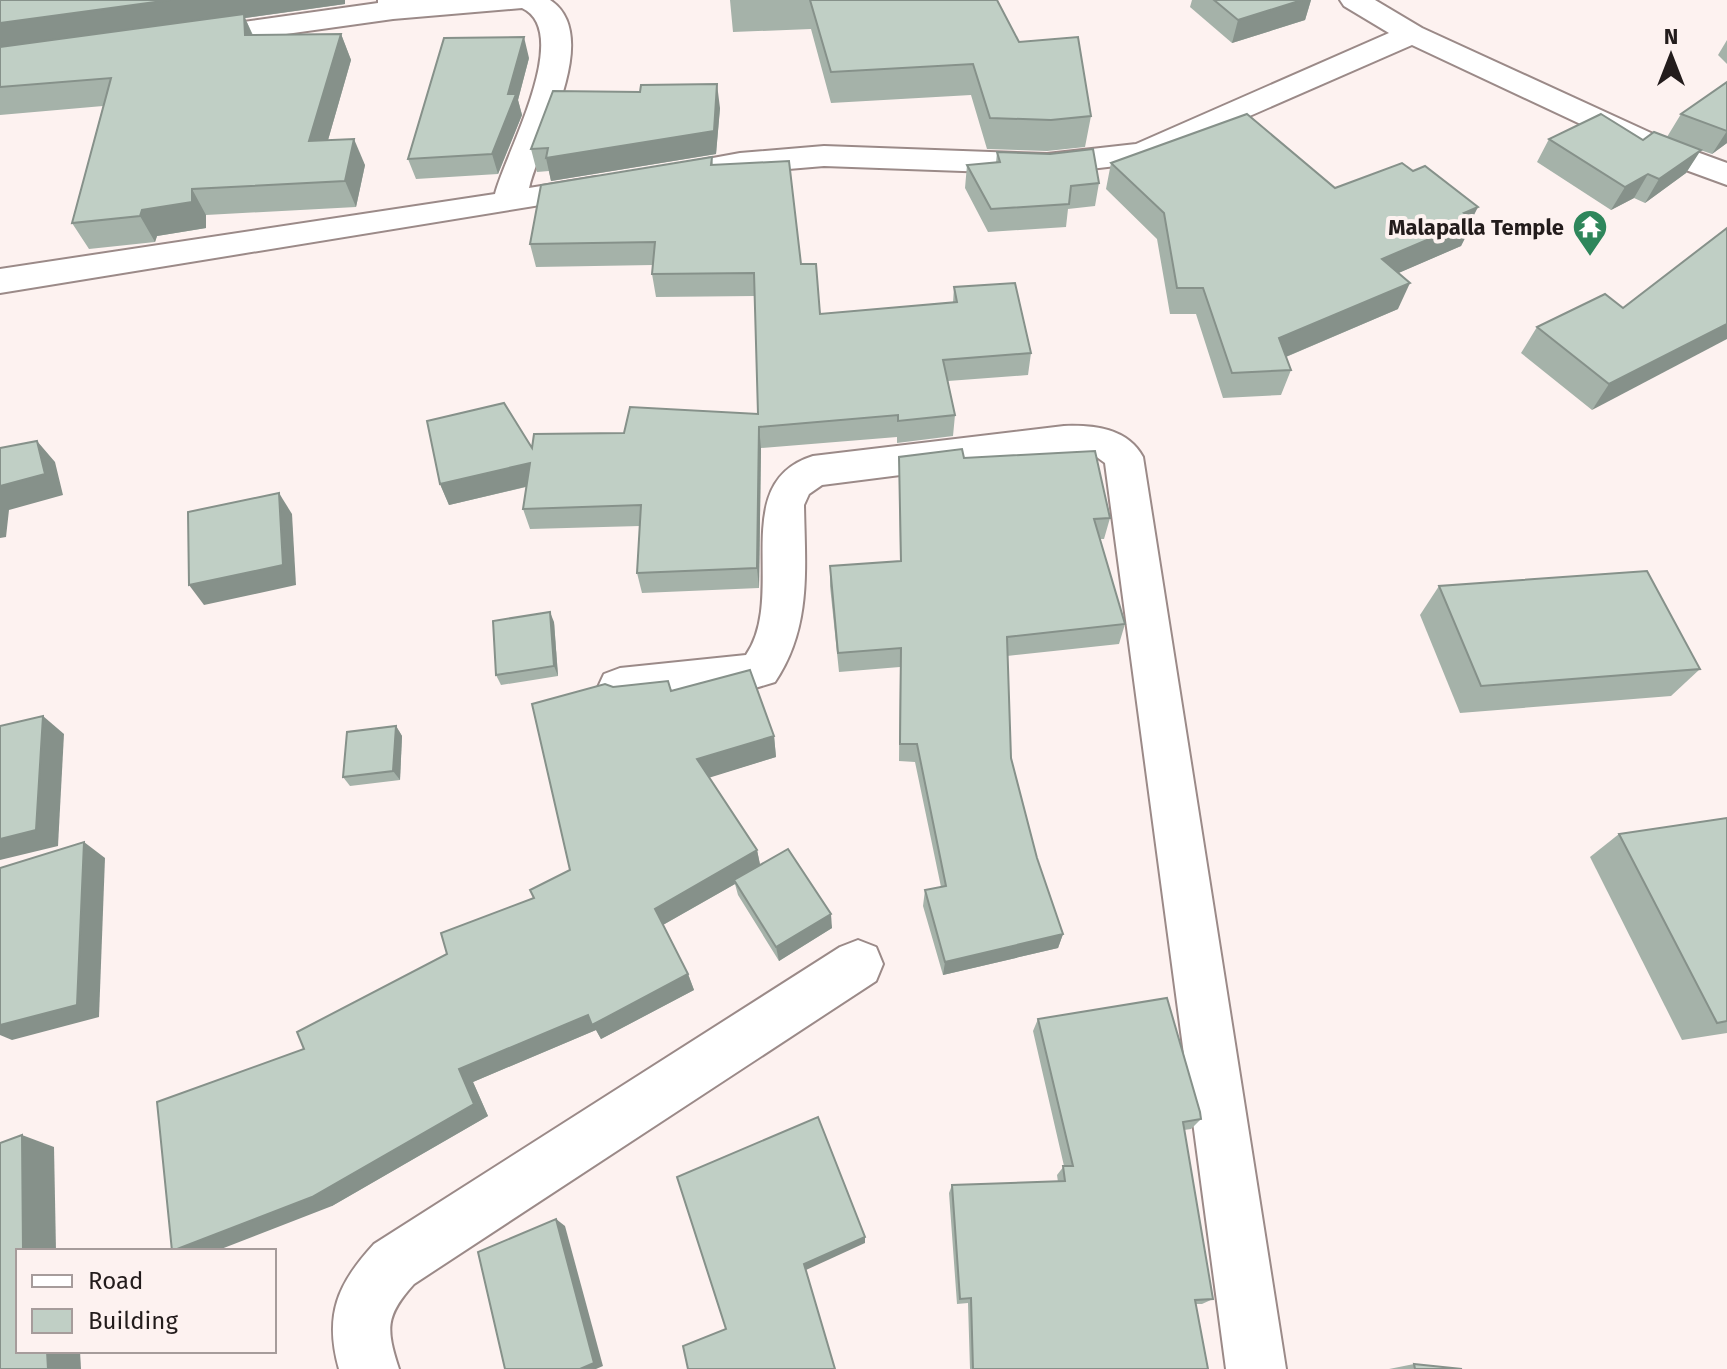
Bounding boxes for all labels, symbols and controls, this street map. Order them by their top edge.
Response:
north arrow [1631,16,1711,96]
text: N [1664,23,1678,50]
temple icon: Malapalla Temple [1571,208,1609,258]
place label: Malapalla Temple [1388,214,1564,241]
legend [16,1249,276,1353]
text: Road [88,1267,143,1295]
text: Building [88,1307,178,1335]

